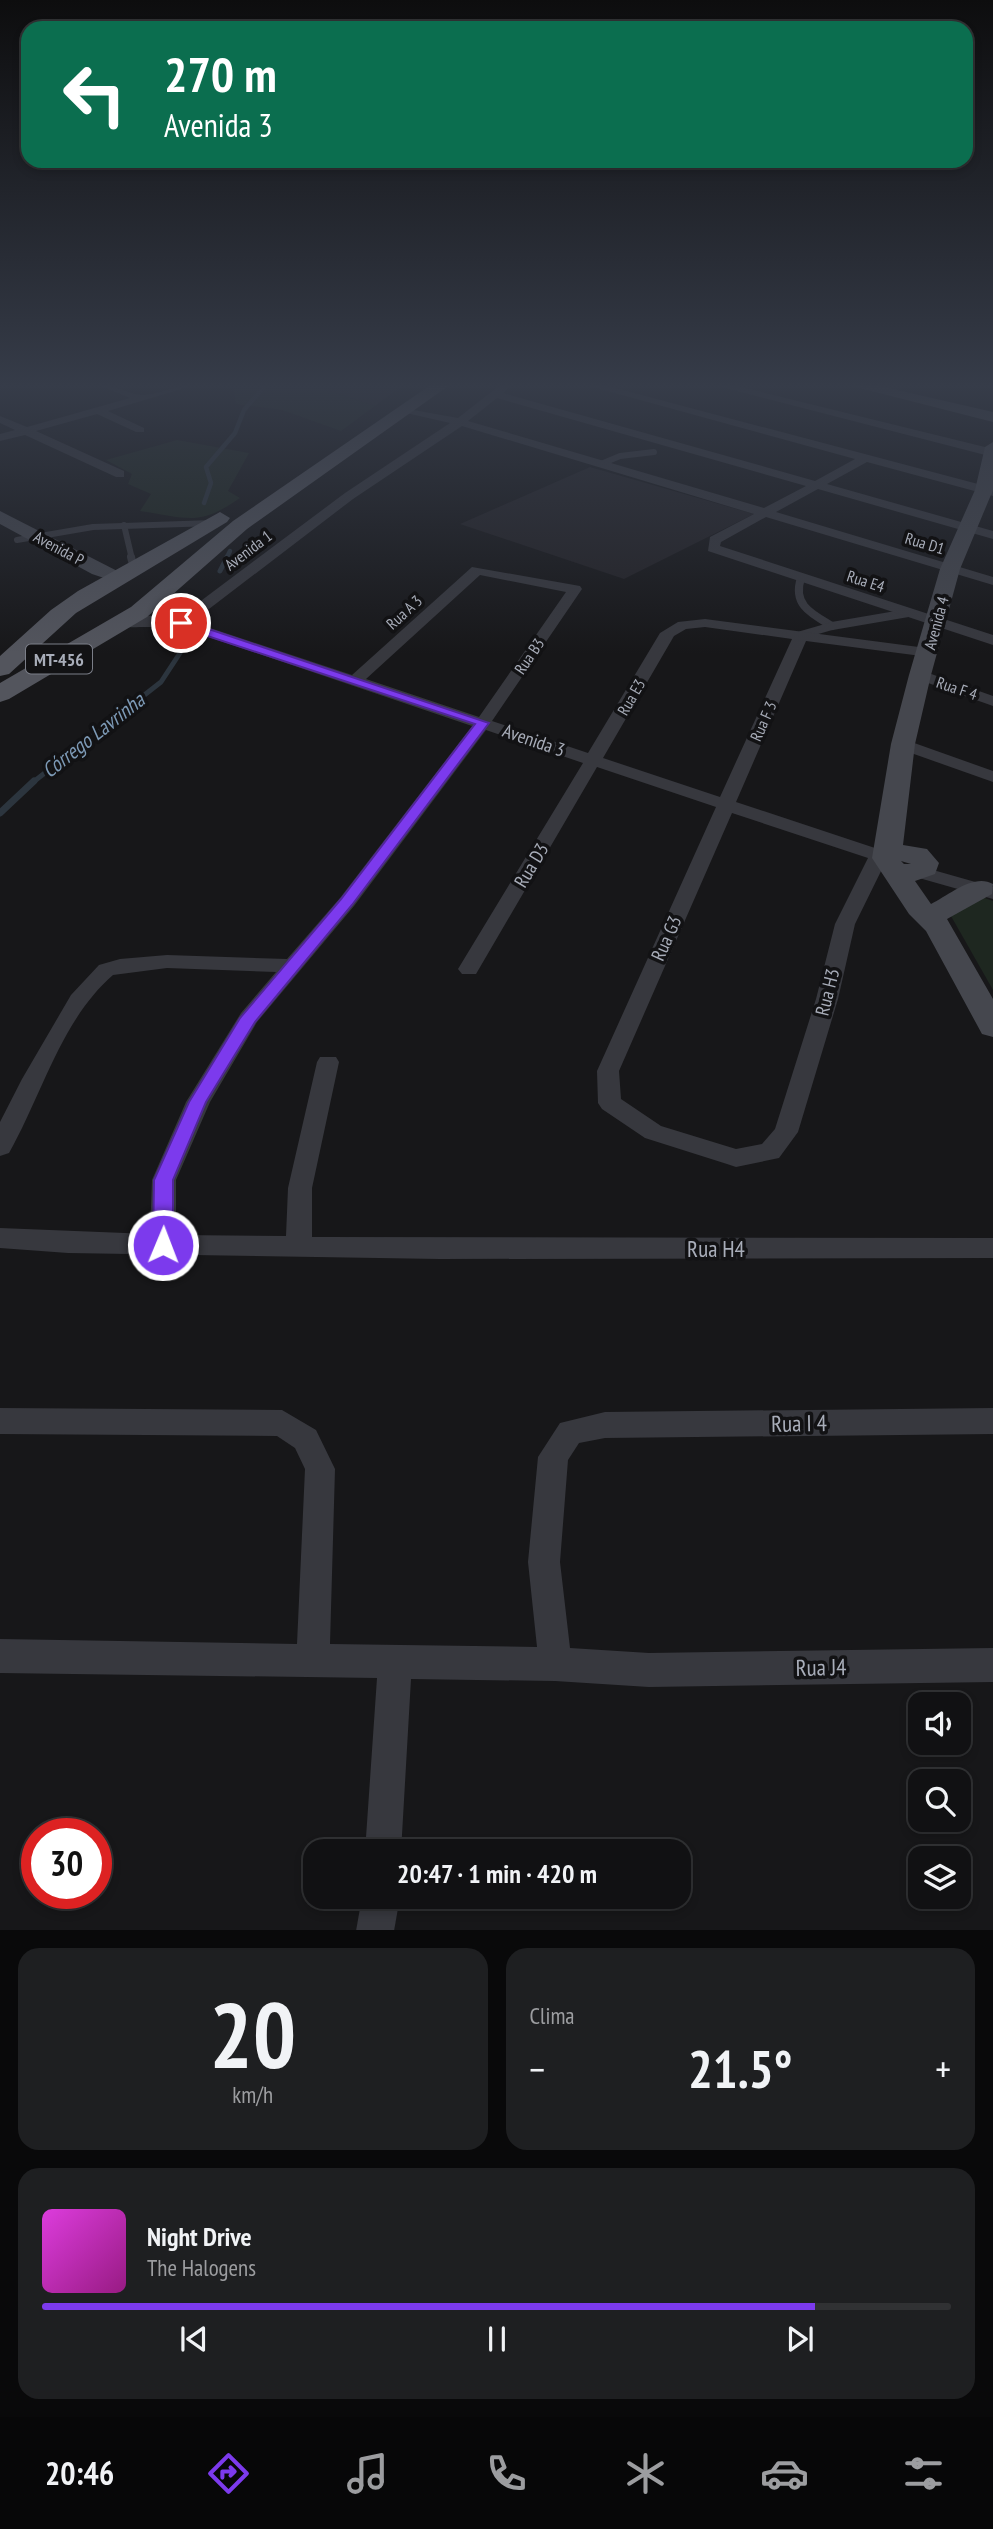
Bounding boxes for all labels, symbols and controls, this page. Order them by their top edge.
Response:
text: 270 m [164,42,277,106]
icon: left [49,49,140,140]
text: Avenida 3 [164,104,273,146]
street label: Avenida P [30,526,88,570]
street label: Avenida 1 [220,526,276,574]
street label: Rua D1 [903,528,947,558]
street label: Rua E4 [845,566,887,596]
street label: Rua A 3 [382,591,426,633]
pin [151,593,211,653]
street label: Avenida 4 [919,594,953,652]
icon: arrive [162,604,200,642]
street label: Rua B3 [510,634,548,678]
road number: MT-456 [26,644,92,674]
street label: Rua F 4 [934,672,980,704]
street label: Rua E3 [613,675,649,719]
water label: Córrego Lavrinha [36,686,151,783]
street label: Rua F 3 [745,698,781,744]
street label: Avenida 3 [500,718,568,762]
street label: Rua D3 [508,838,554,892]
street label: Rua G3 [645,912,687,964]
street label: Rua H3 [810,966,844,1018]
position arrow [126,1208,200,1282]
street label: Rua H4 [687,1234,745,1263]
street label: Rua I 4 [771,1408,827,1438]
street label: Rua J4 [795,1652,847,1682]
map controls [908,1692,971,1909]
button: sound [908,1692,971,1755]
button: search [908,1769,971,1832]
speed limit sign: 30 [21,1818,112,1909]
button: layers [908,1846,971,1909]
text: 20:47 · 1 min · 420 m [397,1857,597,1890]
text: 20 [209,1975,296,2093]
text: Clima [530,2001,575,2030]
text: 21.5° [688,2035,793,2102]
text: − [530,2044,545,2093]
text: + [935,2044,951,2093]
text: km/h [232,2080,273,2109]
text: Night Drive [147,2220,252,2253]
text: The Halogens [147,2253,256,2282]
icon: previous [175,2320,213,2358]
icon: pause [478,2320,516,2358]
icon: next [781,2320,819,2358]
icon: directions [204,2449,253,2498]
icon: music [343,2449,392,2498]
icon: phone [482,2449,531,2498]
icon: climate [621,2449,670,2498]
icon: car [760,2449,809,2498]
icon: filters [899,2449,948,2498]
text: 20:46 [45,2452,114,2494]

